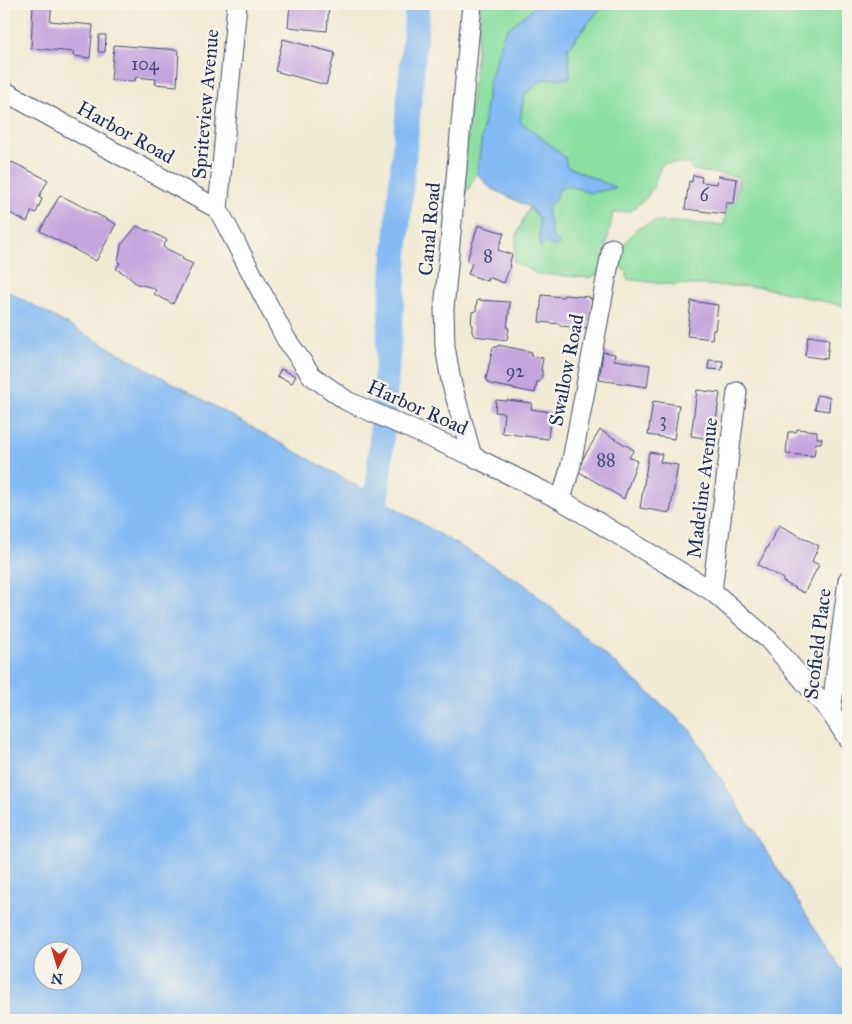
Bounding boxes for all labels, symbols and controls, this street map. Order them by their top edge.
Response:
street label: Spriteview Avenue [186,28,224,180]
house number: 104 [131,53,160,75]
street label: Harbor Road [73,95,179,169]
street label: Canal Road [413,181,445,277]
house number: 6 [699,184,709,206]
house number: 8 [483,245,493,267]
street label: Swallow Road [543,312,589,428]
house number: 92 [506,360,524,382]
street label: Harbor Road [364,374,472,440]
house number: 3 [659,409,667,431]
street label: Madeline Avenue [681,416,723,560]
house number: 88 [596,449,616,471]
street label: Scofield Place [798,587,836,701]
north arrow [32,942,82,992]
text: N [50,969,64,987]

